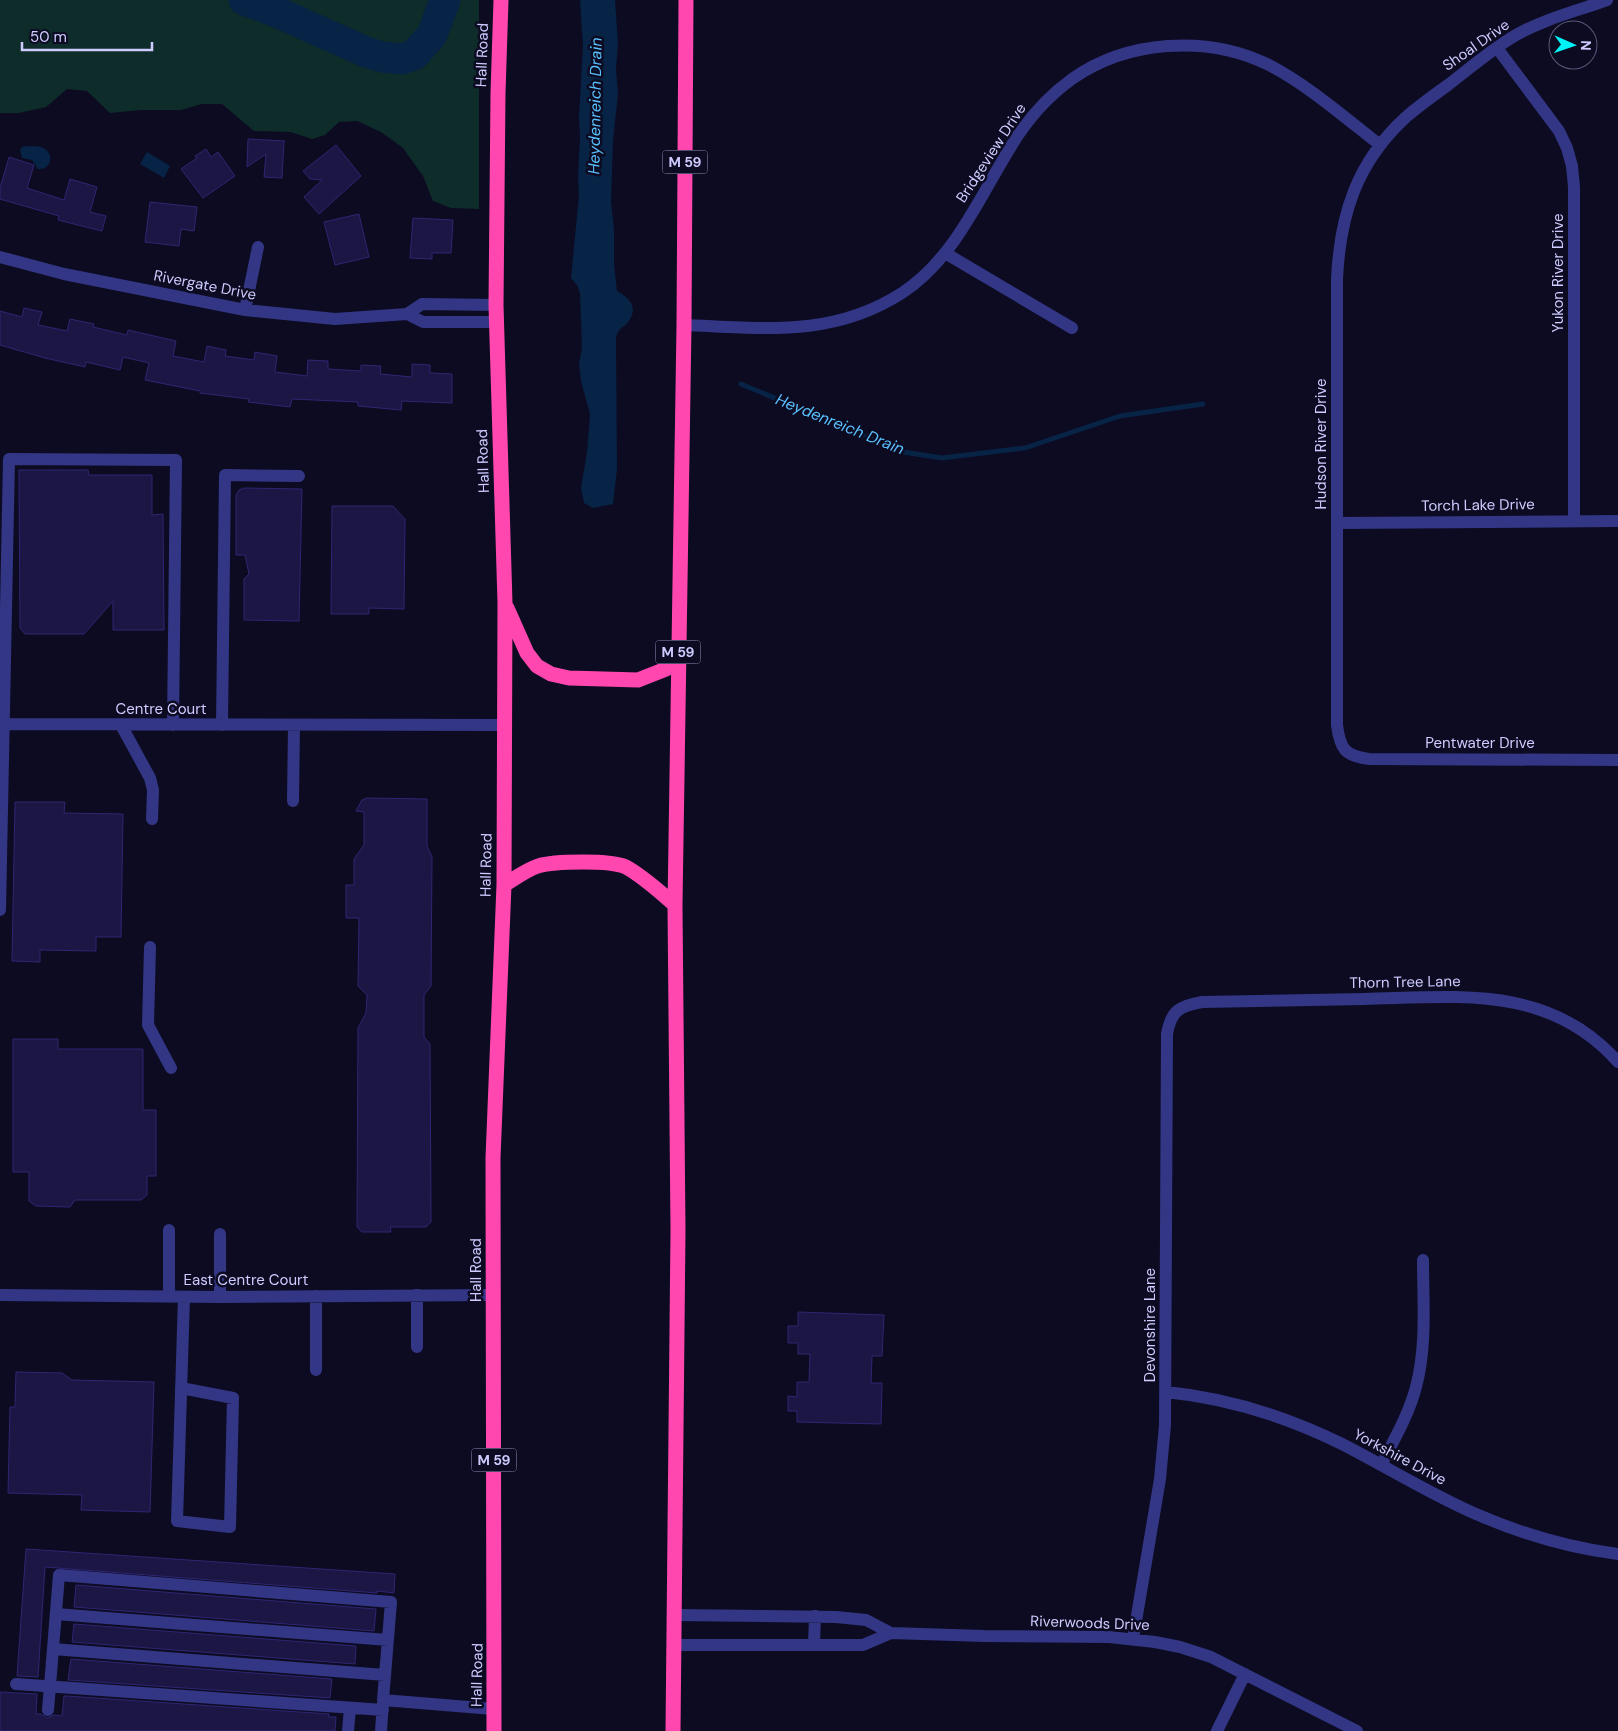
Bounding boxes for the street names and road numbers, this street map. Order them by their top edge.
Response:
street label: Shoal Drive [1439,15,1513,75]
street label: Hall Road [471,23,493,87]
street label: Bridgeview Drive [951,100,1031,206]
road number: M 59 [662,150,708,173]
street label: Yukon River Drive [1548,213,1568,333]
street label: Rivergate Drive [152,265,258,305]
street label: Hudson River Drive [1311,379,1331,509]
street label: Hall Road [472,429,494,493]
street label: Torch Lake Drive [1421,494,1535,516]
road number: M 59 [656,640,700,664]
street label: Centre Court [115,699,207,719]
street label: Pentwater Drive [1425,733,1535,753]
street label: Hall Road [475,833,497,897]
street label: Thorn Tree Lane [1349,971,1461,993]
street label: Hall Road [466,1238,486,1302]
street label: Devonshire Lane [1140,1268,1160,1382]
street label: East Centre Court [184,1270,309,1290]
street label: Yorkshire Drive [1350,1424,1450,1490]
road number: M 59 [472,1448,516,1472]
street label: Riverwoods Drive [1030,1611,1150,1635]
street label: Hall Road [466,1643,488,1707]

